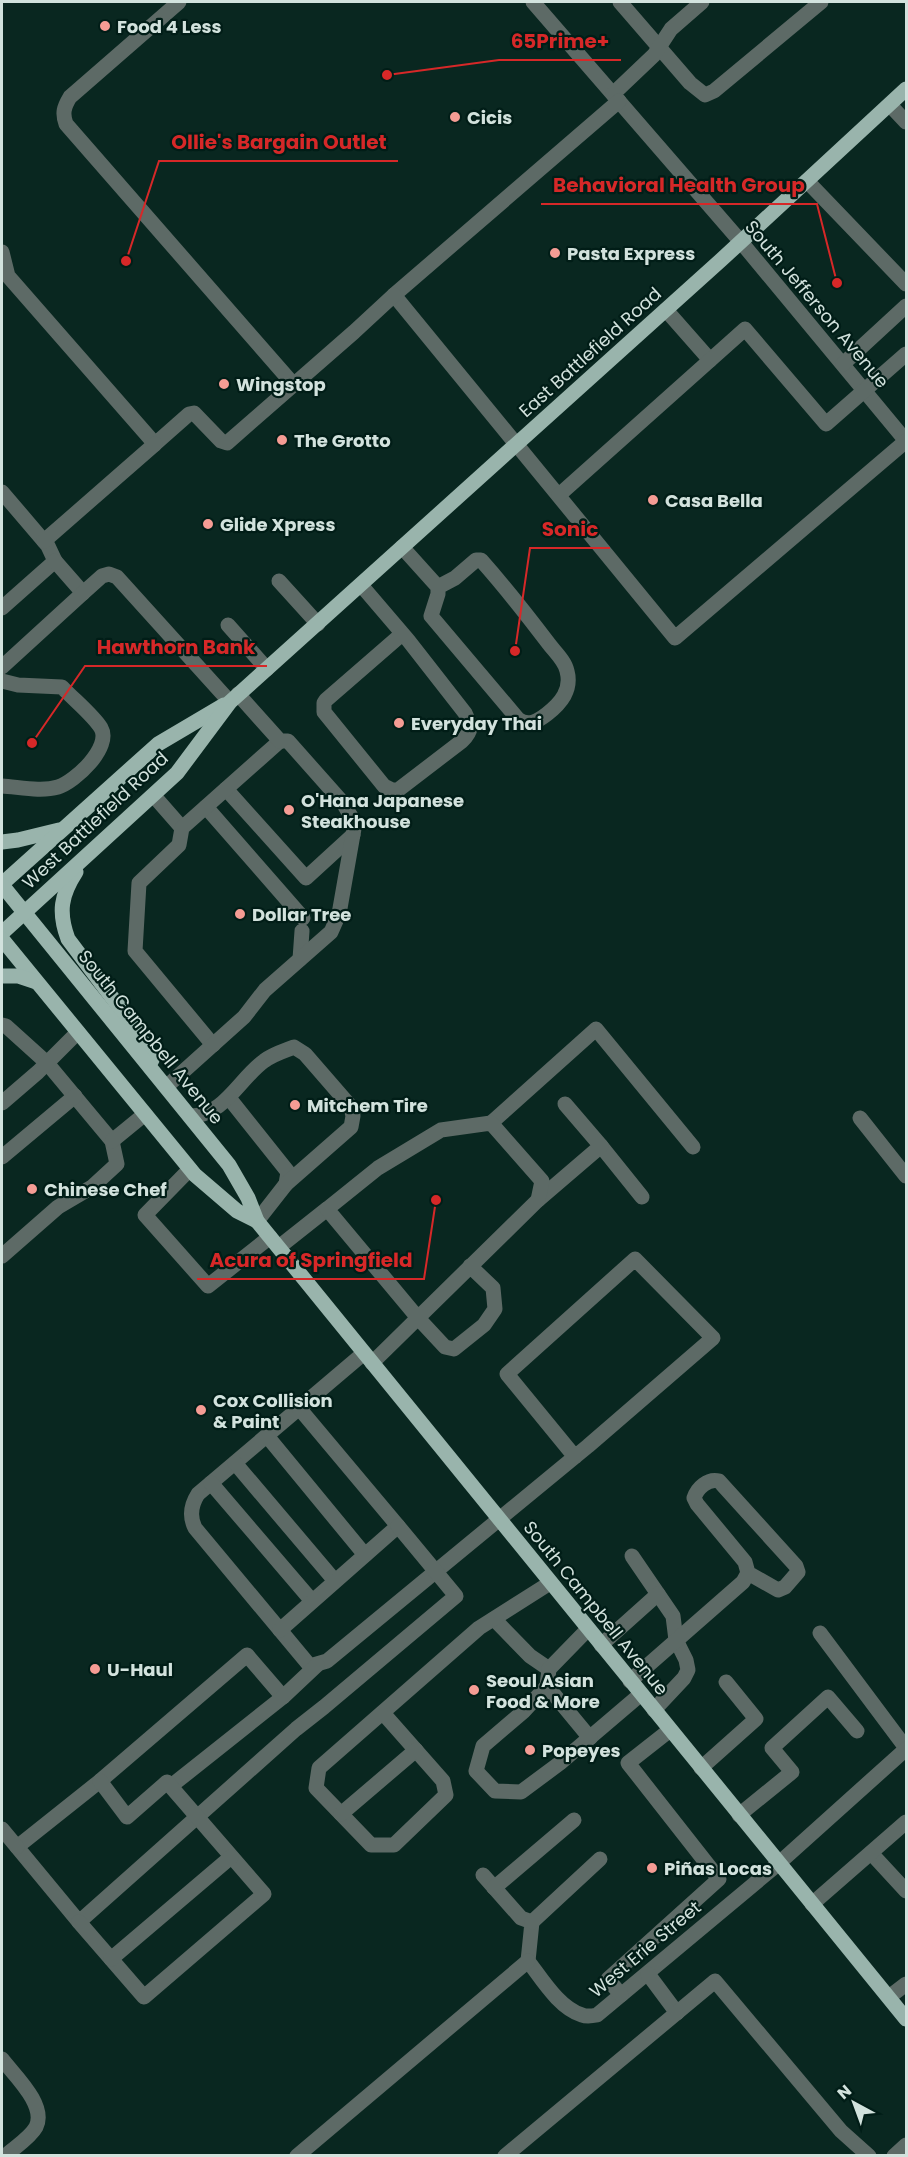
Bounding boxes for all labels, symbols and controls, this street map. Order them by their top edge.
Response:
place label: Food 4 Less [117,14,222,39]
marker: Food 4 Less [98,19,112,33]
callout: 65Prime+ [499,22,621,60]
text: 65Prime+ [511,27,609,55]
place label: Cicis [467,105,512,130]
marker: Cicis [448,110,462,124]
callout: Ollie's Bargain Outlet [159,123,398,161]
text: Ollie's Bargain Outlet [171,128,387,156]
callout: Behavioral Health Group [541,166,817,204]
text: Behavioral Health Group [553,171,805,199]
street label: South Jefferson Avenue [739,215,895,393]
place label: Pasta Express [567,241,695,266]
marker: Pasta Express [548,246,562,260]
street label: East Battlefield Road [513,281,667,423]
place label: Wingstop [236,372,326,397]
marker: Wingstop [217,377,231,391]
place label: The Grotto [294,428,391,453]
marker: The Grotto [275,433,289,447]
place label: Casa Bella [665,488,763,513]
marker: Casa Bella [646,493,660,507]
callout: Sonic [530,510,610,548]
place label: Glide Xpress [220,512,335,537]
text: Sonic [542,515,598,543]
marker: Glide Xpress [201,517,215,531]
callout: Hawthorn Bank [85,628,267,666]
text: Hawthorn Bank [97,633,256,661]
place label: Everyday Thai [411,711,542,736]
marker: Everyday Thai [392,716,406,730]
street label: West Battlefield Road [17,746,173,894]
place label: O'Hana Japanese Steakhouse [301,788,464,834]
marker: O'Hana Japanese Steakhouse [282,803,296,817]
place label: Dollar Tree [252,902,351,927]
marker: Dollar Tree [233,907,247,921]
street label: South Campbell Avenue [73,944,229,1130]
place label: Mitchem Tire [307,1093,428,1118]
marker: Mitchem Tire [288,1098,302,1112]
place label: Chinese Chef [44,1177,167,1202]
marker: Chinese Chef [25,1182,39,1196]
callout: Acura of Springfield [197,1241,424,1279]
text: Acura of Springfield [209,1246,413,1274]
place label: Cox Collision & Paint [213,1388,333,1434]
marker: Cox Collision & Paint [194,1403,208,1417]
street label: South Campbell Avenue [518,1515,674,1701]
place label: U-Haul [107,1657,173,1682]
marker: U-Haul [88,1662,102,1676]
place label: Seoul Asian Food & More [486,1668,600,1714]
marker: Seoul Asian Food & More [467,1683,481,1697]
place label: Popeyes [542,1738,621,1763]
marker: Popeyes [523,1743,537,1757]
place label: Piñas Locas [664,1856,772,1881]
marker: Piñas Locas [645,1861,659,1875]
street label: West Erie Street [584,1895,706,2003]
north arrow [824,2073,884,2133]
text: N [832,2079,857,2105]

